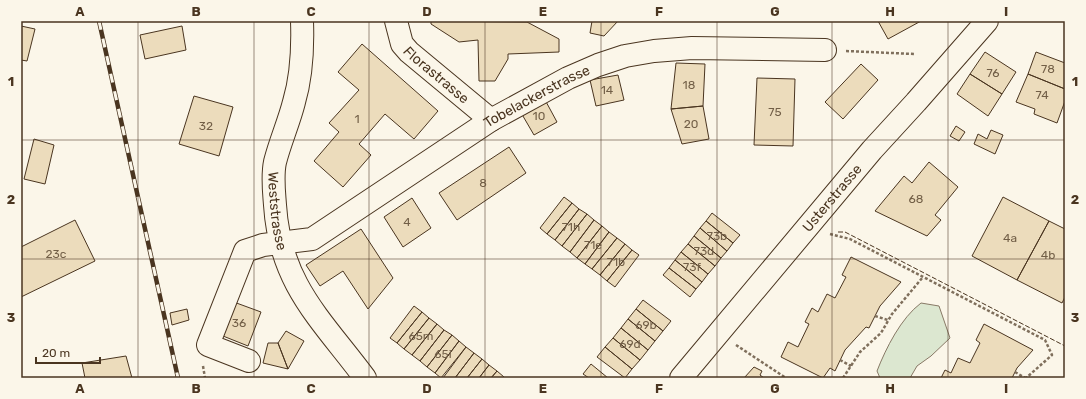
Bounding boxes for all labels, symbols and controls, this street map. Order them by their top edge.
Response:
text: A [75,4,85,19]
text: B [191,4,201,19]
text: C [306,4,316,19]
text: D [422,4,432,19]
text: E [539,4,547,19]
text: F [655,4,663,19]
text: G [770,4,780,19]
text: H [885,4,895,19]
text: I [1004,4,1008,19]
street label: Florastrasse [400,43,473,107]
street label: Tobelackerstrasse [480,61,592,131]
house number: 78 [1041,62,1055,76]
house number: 76 [986,66,1000,80]
text: 1 [8,74,14,89]
text: 1 [1072,74,1078,89]
house number: 18 [683,78,695,92]
house number: 14 [601,83,614,97]
house number: 74 [1035,88,1049,102]
house number: 75 [768,105,782,119]
house number: 10 [533,109,545,123]
house number: 1 [354,112,360,126]
house number: 20 [684,117,698,131]
house number: 32 [199,119,213,133]
street label: Usterstrasse [799,160,865,235]
street label: Weststrasse [265,172,291,252]
house number: 8 [479,176,487,190]
text: 2 [7,192,15,207]
house number: 68 [909,192,923,206]
text: 2 [1071,192,1079,207]
house number: 4 [403,215,411,229]
house number: 71h [562,220,580,234]
house number: 73b [707,229,727,243]
house number: 4a [1003,231,1017,245]
house number: 71e [584,238,602,252]
house number: 73d [694,244,714,258]
house number: 23c [46,247,67,261]
house number: 4b [1041,248,1055,262]
house number: 71b [607,255,625,269]
house number: 73f [683,260,701,274]
text: 3 [7,310,16,325]
text: 3 [1071,310,1080,325]
house number: 36 [232,316,246,330]
house number: 69b [635,318,657,332]
house number: 65m [408,329,434,343]
house number: 69d [619,337,641,351]
scale bar [36,339,100,365]
text: 20 m [42,346,70,360]
house number: 65i [434,347,452,361]
text: A [75,381,85,396]
text: B [191,381,201,396]
text: C [306,381,316,396]
text: D [422,381,432,396]
text: E [539,381,547,396]
text: F [655,381,663,396]
text: G [770,381,780,396]
text: H [885,381,895,396]
text: I [1004,381,1008,396]

